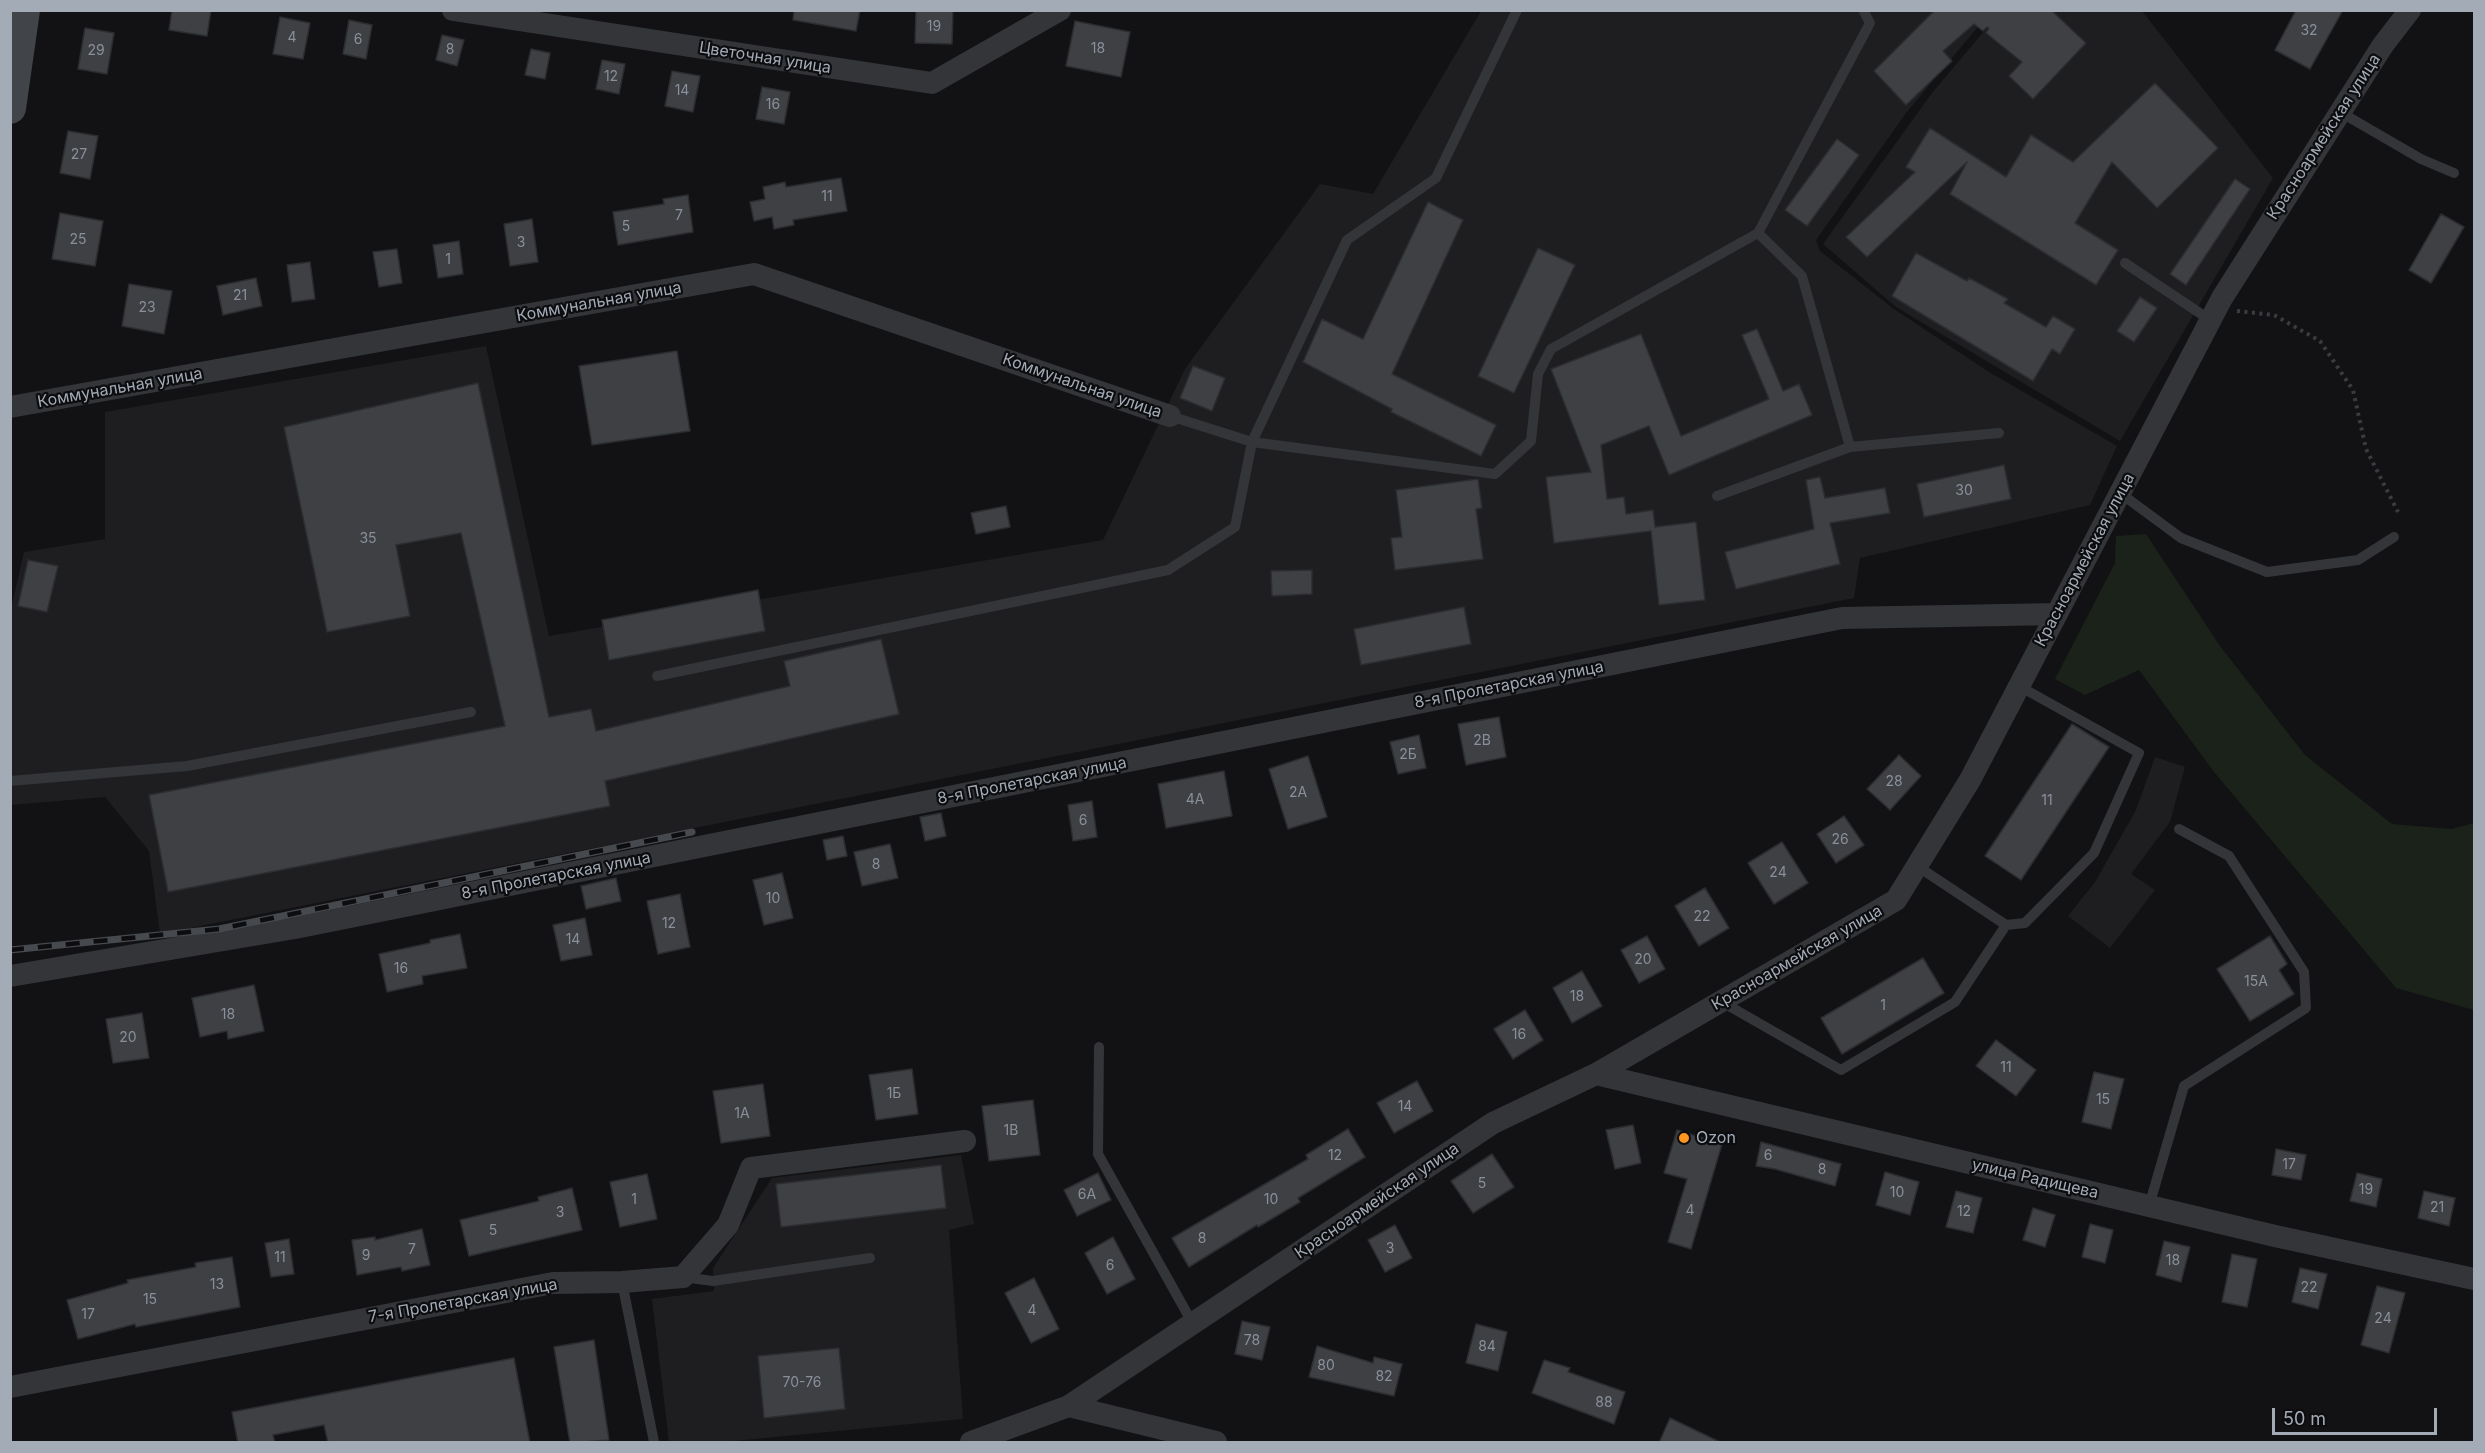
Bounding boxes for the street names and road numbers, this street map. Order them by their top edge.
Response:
street label: Цветочная улица [698,38,832,78]
street label: Красноармейская улица [2263,51,2385,223]
street label: Коммунальная улица [515,278,683,326]
street label: Коммунальная улица [1000,350,1164,422]
street label: Коммунальная улица [36,364,204,412]
street label: Красноармейская улица [2031,470,2139,650]
street label: 8-я Пролетарская улица [1413,657,1605,713]
street label: 8-я Пролетарская улица [936,753,1128,809]
street label: 8-я Пролетарская улица [460,848,652,904]
street label: Красноармейская улица [1708,901,1886,1015]
street label: Красноармейская улица [1291,1139,1463,1263]
street label: улица Радищева [1970,1155,2100,1203]
street label: 7-я Пролетарская улица [367,1275,559,1327]

